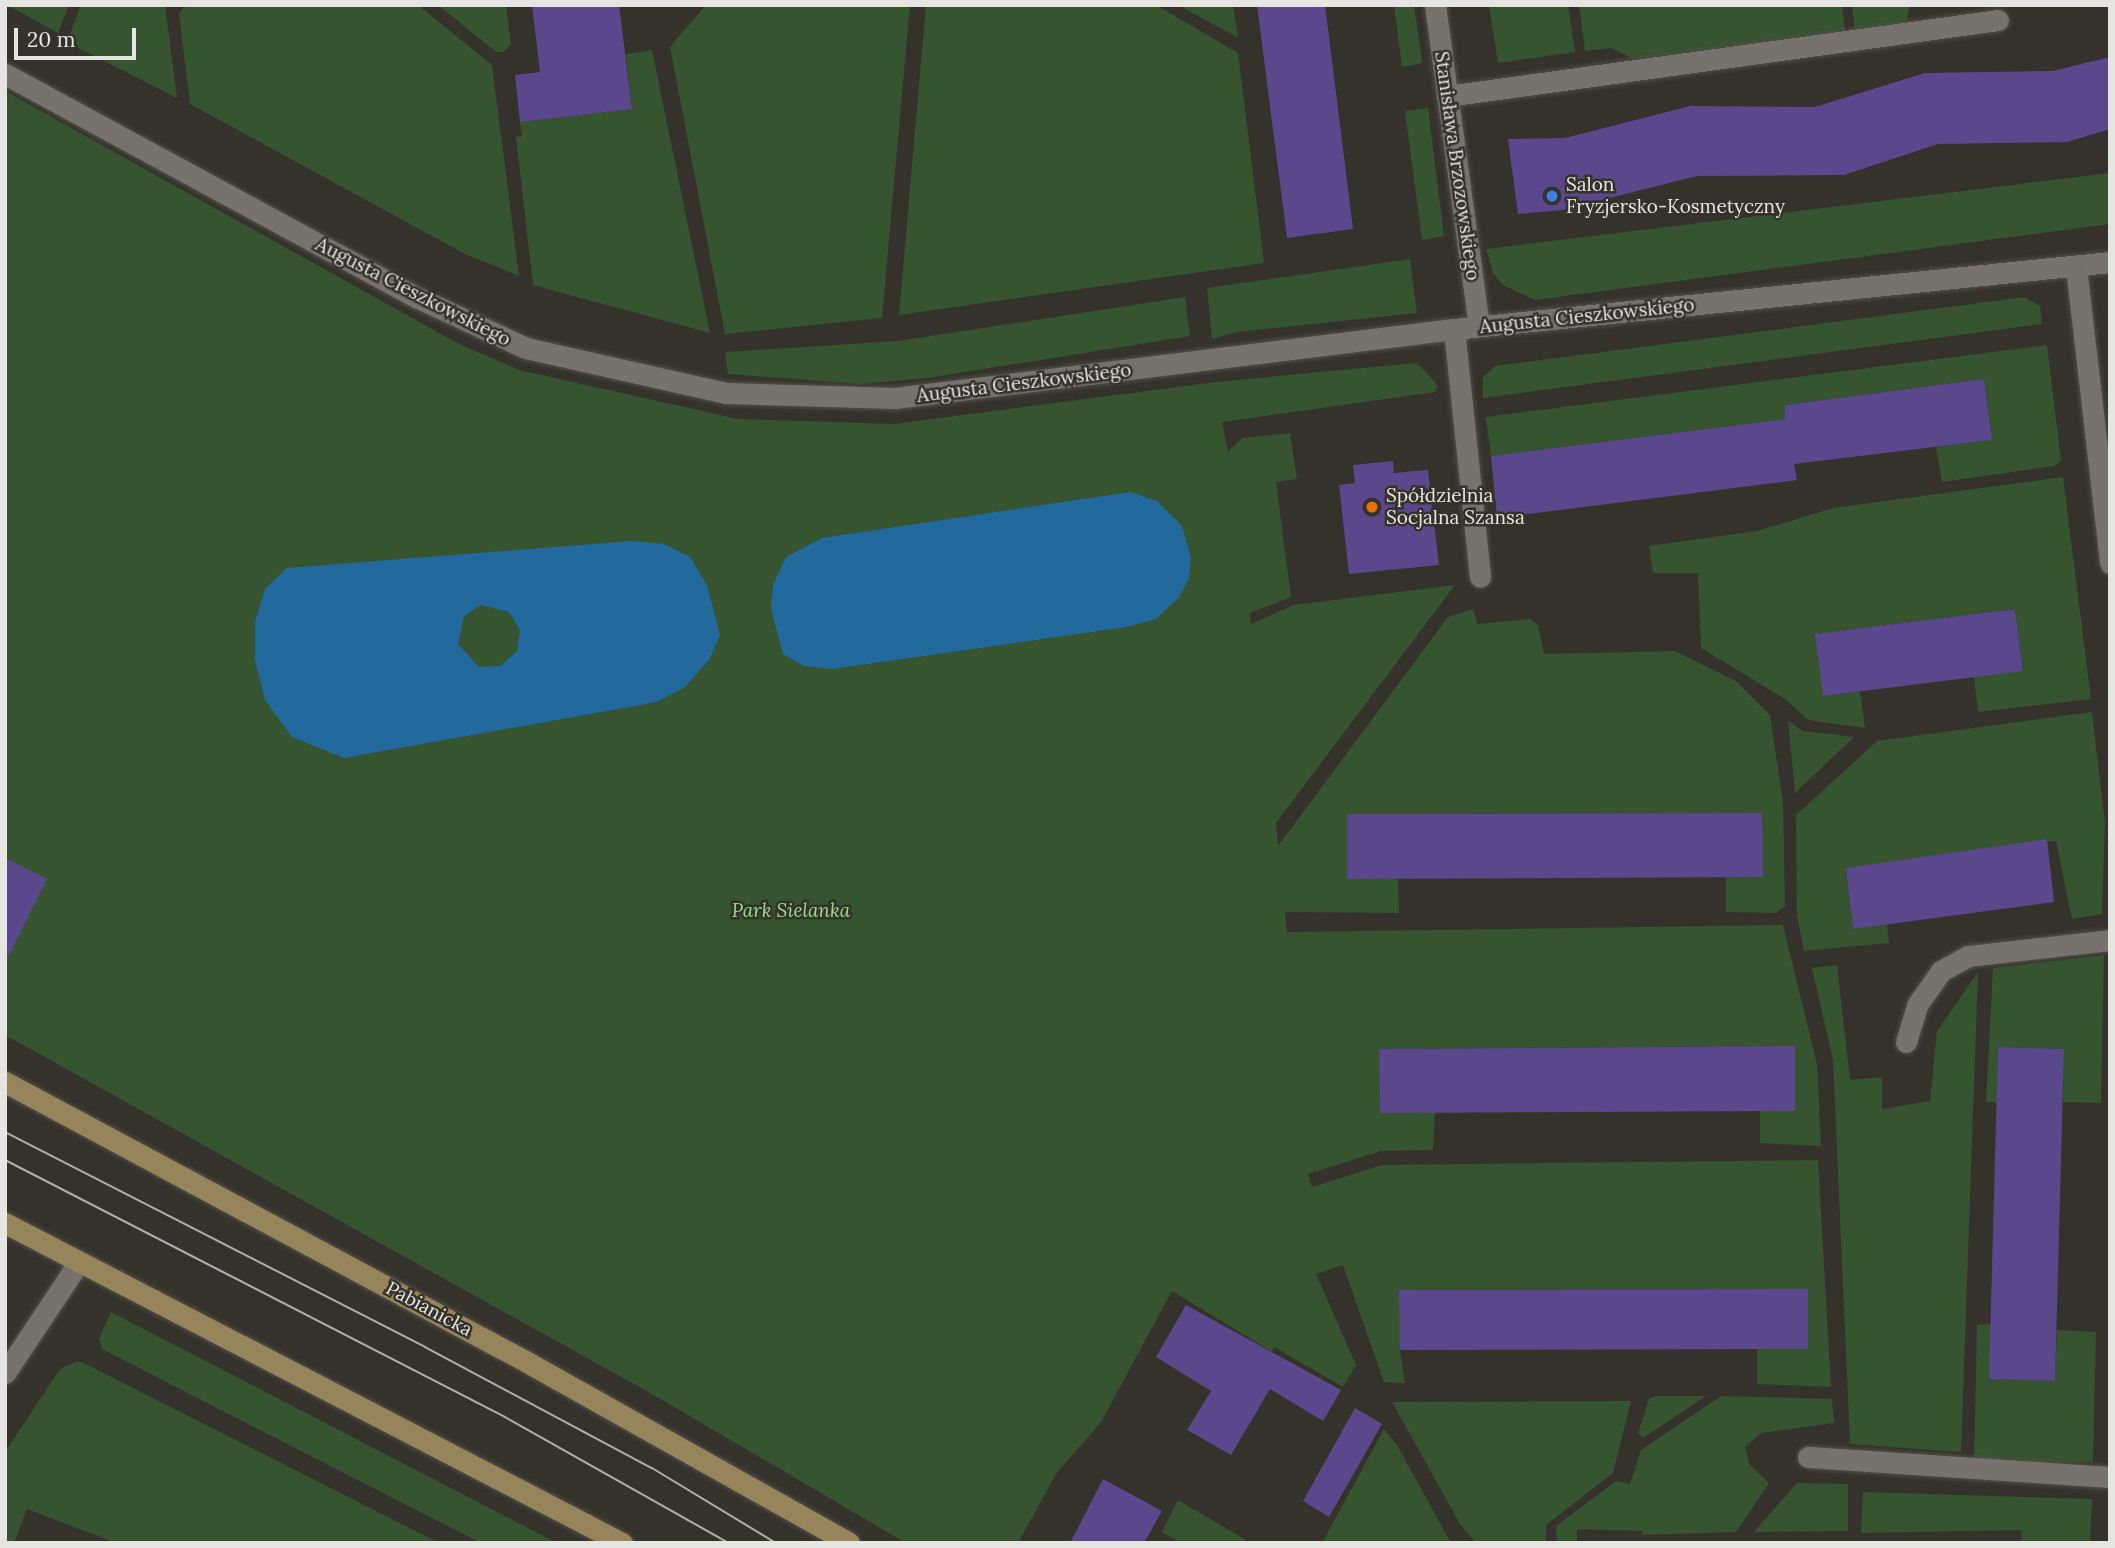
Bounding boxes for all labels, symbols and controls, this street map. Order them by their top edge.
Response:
scale bar [18,14,140,58]
text: 20 m [27,26,76,53]
street label: Stanisława Brzozowskiego [1430,50,1484,282]
place label: Salon Fryzjersko-Kosmetyczny [1566,174,1785,218]
marker: Salon Fryzjersko-Kosmetyczny [1544,188,1560,204]
street label: Augusta Cieszkowskiego [312,233,514,351]
street label: Augusta Cieszkowskiego [1478,293,1696,339]
street label: Augusta Cieszkowskiego [915,359,1133,407]
place label: Spółdzielnia Socjalna Szansa [1386,485,1525,529]
marker: Spółdzielnia Socjalna Szansa [1364,499,1380,515]
park label: Park Sielanka [732,900,850,922]
street label: Pabianicka [382,1277,476,1341]

